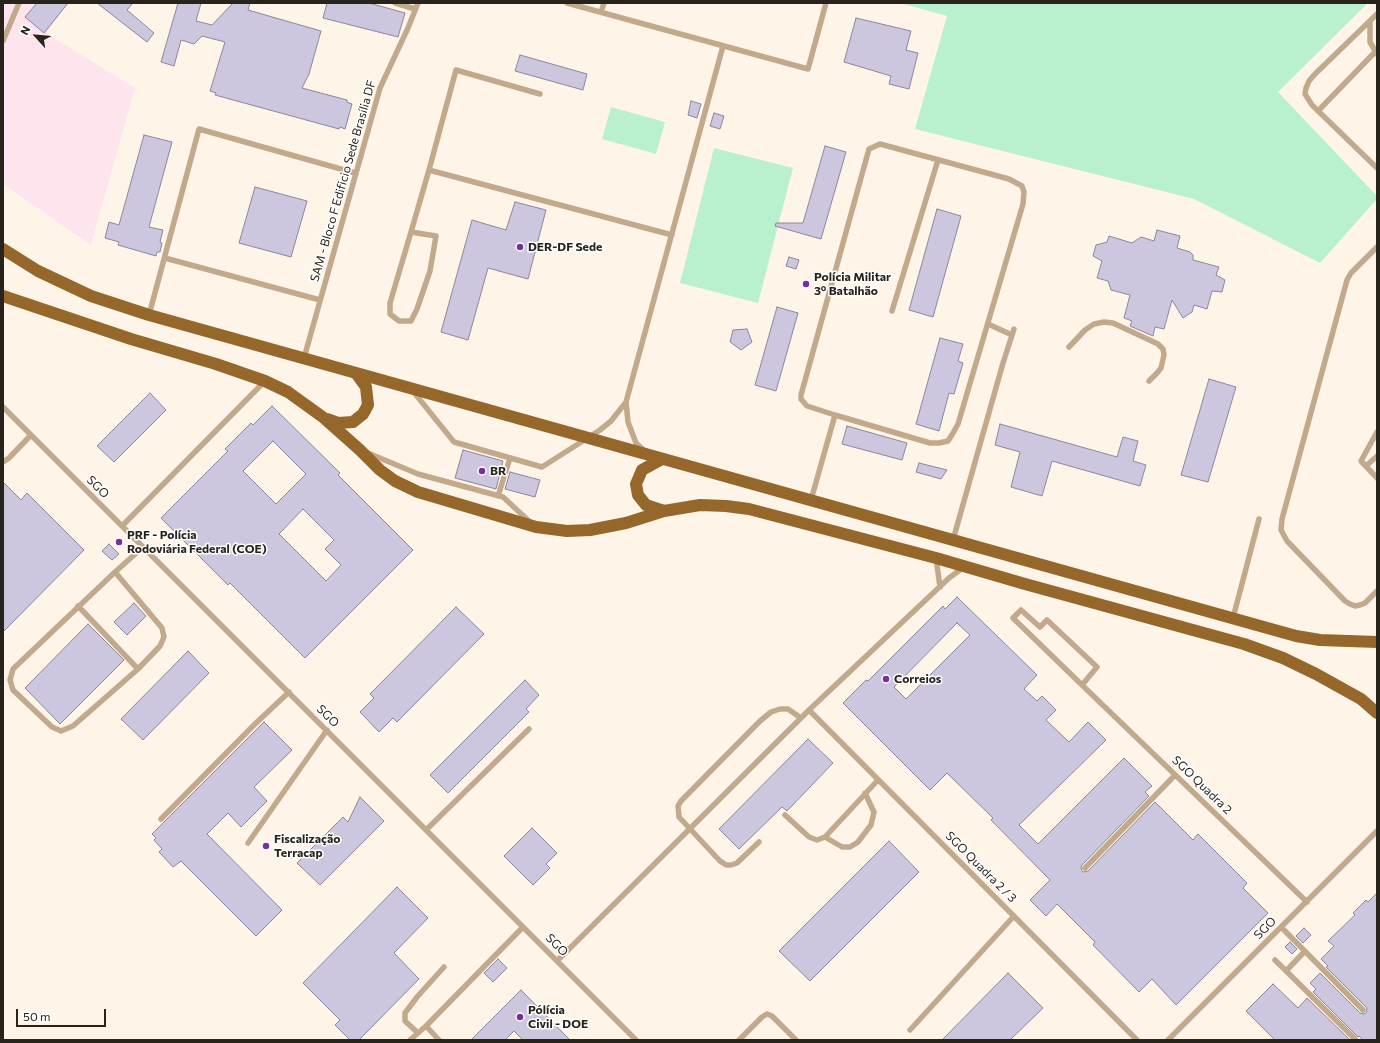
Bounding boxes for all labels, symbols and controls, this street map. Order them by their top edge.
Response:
north arrow [16,16,56,56]
text: N [17,24,33,37]
street label: SAM - Bloco F Edificio Sede Brasília DF [307,79,379,283]
place label: DER-DF Sede [528,240,602,254]
marker: DER-DF Sede [515,242,525,252]
place label: Polícia Militar 3º Batalhão [814,270,891,298]
marker: Polícia Militar 3º Batalhão [801,279,811,289]
place label: BR [490,464,506,478]
marker: BR [477,466,487,476]
street label: SGO [84,473,112,501]
place label: PRF - Polícia Rodoviária Federal (COE) [127,528,267,556]
marker: PRF - Polícia Rodoviária Federal (COE) [114,537,124,547]
place label: Correios [894,672,941,686]
marker: Correios [881,674,891,684]
street label: SGO [314,702,342,730]
street label: SGO Quadra 2 [1169,753,1235,817]
street label: SGO Quadra 2 / 3 [943,829,1019,905]
place label: Fiscalização Terracap [274,832,340,860]
marker: Fiscalização Terracap [261,841,271,851]
street label: SGO [1251,914,1279,942]
street label: SGO [543,931,571,959]
scale bar [18,1001,108,1027]
place label: Pólícia Civil - DOE [528,1003,588,1031]
text: 50 m [23,1009,51,1023]
marker: Pólícia Civil - DOE [515,1012,525,1022]

